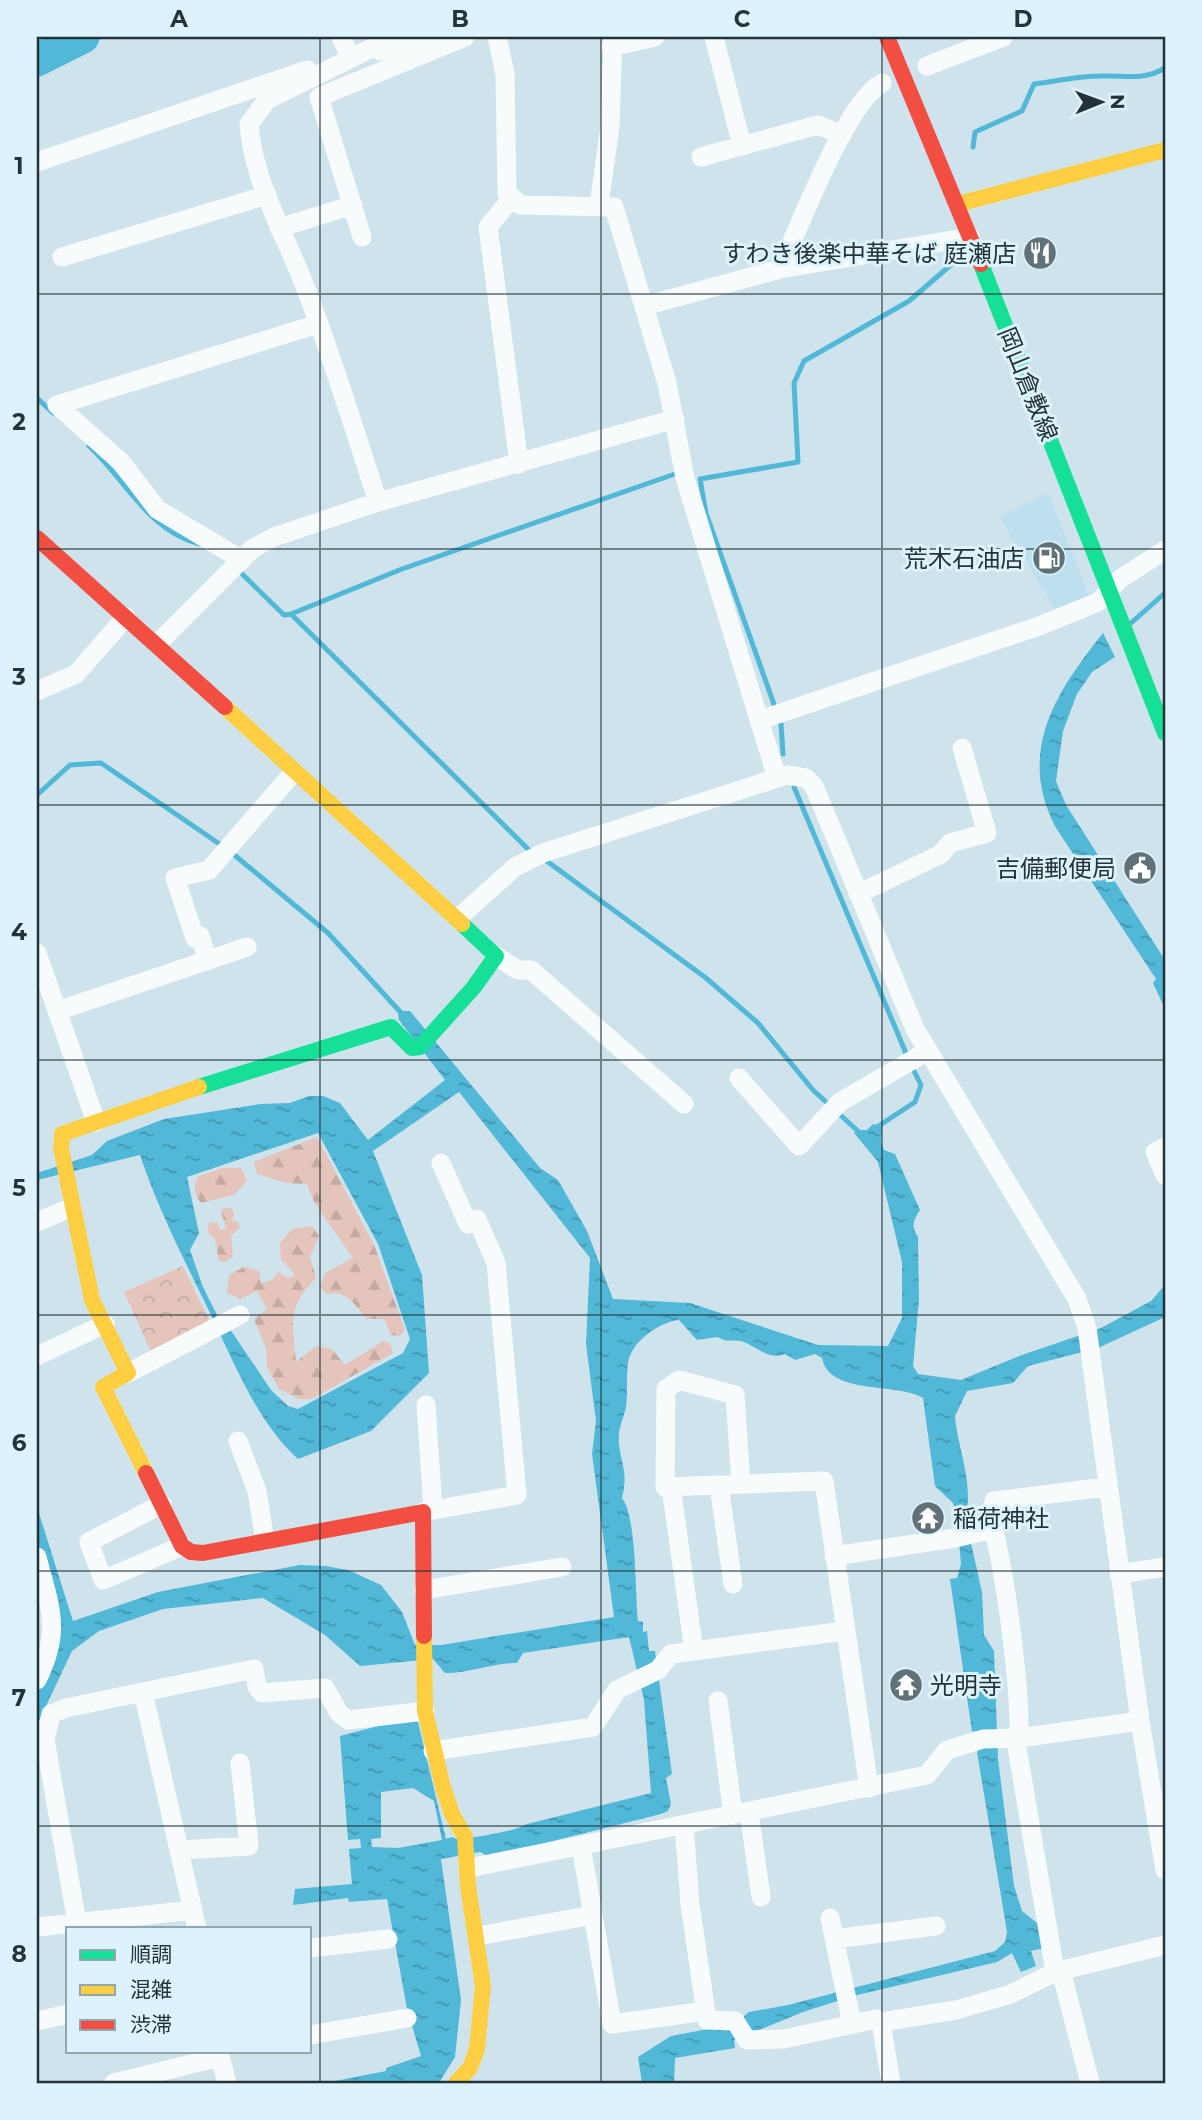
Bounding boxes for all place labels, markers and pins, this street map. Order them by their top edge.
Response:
restaurant icon: すわき後楽中華そば 庭瀬店 [1021,234,1059,272]
place label: すわき後楽中華そば 庭瀬店 [722,239,1016,268]
fuel station icon: 荒木石油店 [1030,539,1068,577]
place label: 荒木石油店 [904,544,1024,573]
public building icon: 吉備郵便局 [1121,849,1159,887]
place label: 吉備郵便局 [996,854,1116,883]
temple icon: 稲荷神社 [909,1499,947,1537]
place label: 稲荷神社 [953,1504,1049,1533]
temple icon: 光明寺 [887,1666,925,1704]
place label: 光明寺 [930,1671,1002,1700]

